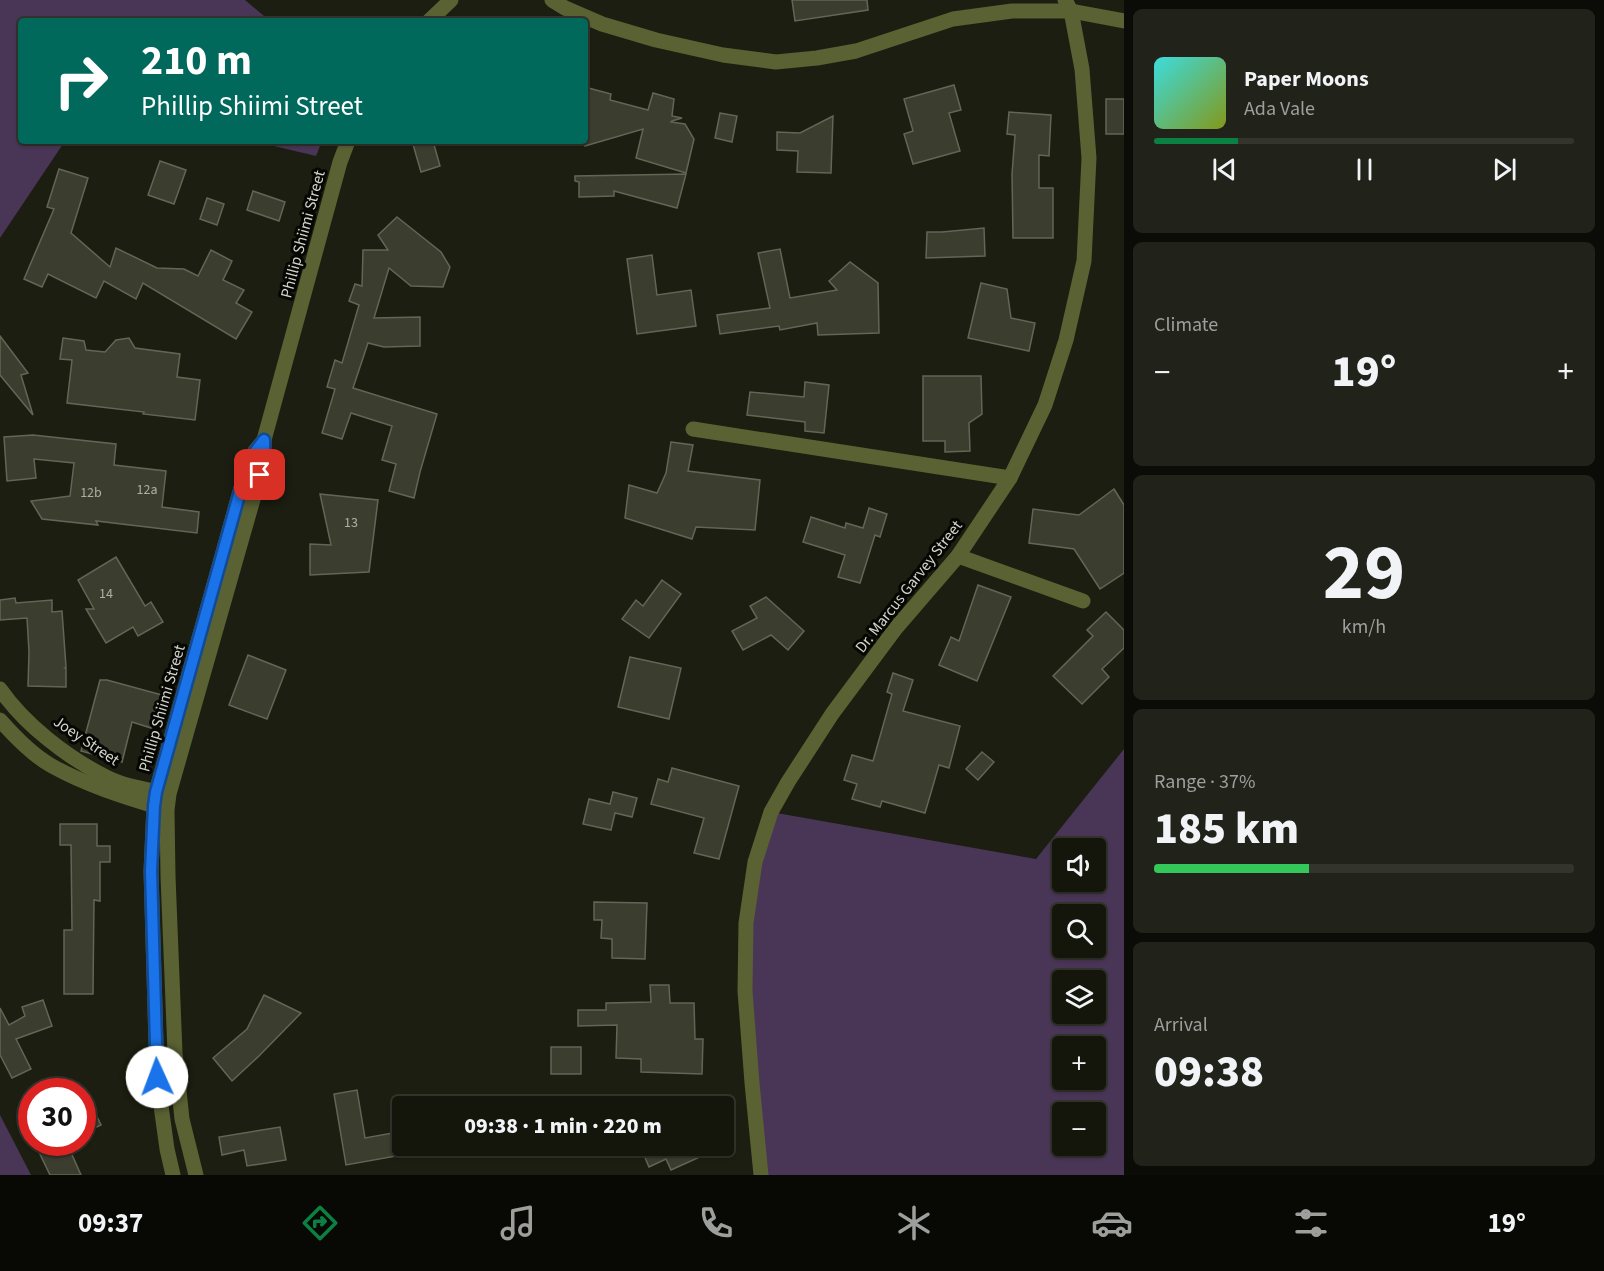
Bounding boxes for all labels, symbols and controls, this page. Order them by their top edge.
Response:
text: 210 m [141,31,252,91]
icon: right [42,42,120,120]
text: Paper Moons [1244,63,1369,95]
text: Phillip Shiimi Street [141,87,363,126]
text: Ada Vale [1244,95,1315,123]
icon: previous [1208,153,1241,186]
icon: pause [1348,153,1381,186]
icon: next [1488,153,1521,186]
street label: Phillip Shiimi Street [275,167,331,301]
text: Climate [1154,311,1218,339]
text: 19° [1332,340,1396,404]
text: − [1154,349,1170,396]
text: + [1558,349,1574,396]
pin [234,449,285,500]
icon: arrive [243,458,276,491]
house number: 12a [137,480,157,500]
house number: 12b [80,483,102,503]
house number: 13 [344,513,358,533]
street label: Dr. Marcus Garvey Street [850,515,968,658]
text: 29 [1323,518,1405,629]
house number: 14 [99,584,113,604]
text: km/h [1342,613,1386,641]
street label: Phillip Shiimi Street [133,641,191,775]
street label: Joey Street [49,711,124,771]
text: Range · 37% [1154,768,1255,796]
text: 185 km [1154,797,1299,861]
map controls [1052,838,1106,1156]
button: sound [1052,838,1106,892]
button: search [1052,904,1106,958]
button: layers [1052,970,1106,1024]
text: Arrival [1154,1011,1208,1039]
button: + [1052,1036,1106,1090]
text: 09:38 [1154,1040,1264,1104]
position arrow [125,1045,189,1109]
speed limit sign: 30 [18,1078,96,1156]
button: − [1052,1102,1106,1156]
text: 09:38 · 1 min · 220 m [464,1110,662,1142]
icon: directions [299,1202,341,1244]
icon: music [497,1202,539,1244]
icon: phone [695,1202,737,1244]
icon: climate [893,1202,935,1244]
icon: car [1091,1202,1133,1244]
icon: filters [1290,1202,1332,1244]
text: 09:37 [78,1204,143,1243]
text: 19° [1488,1204,1526,1243]

